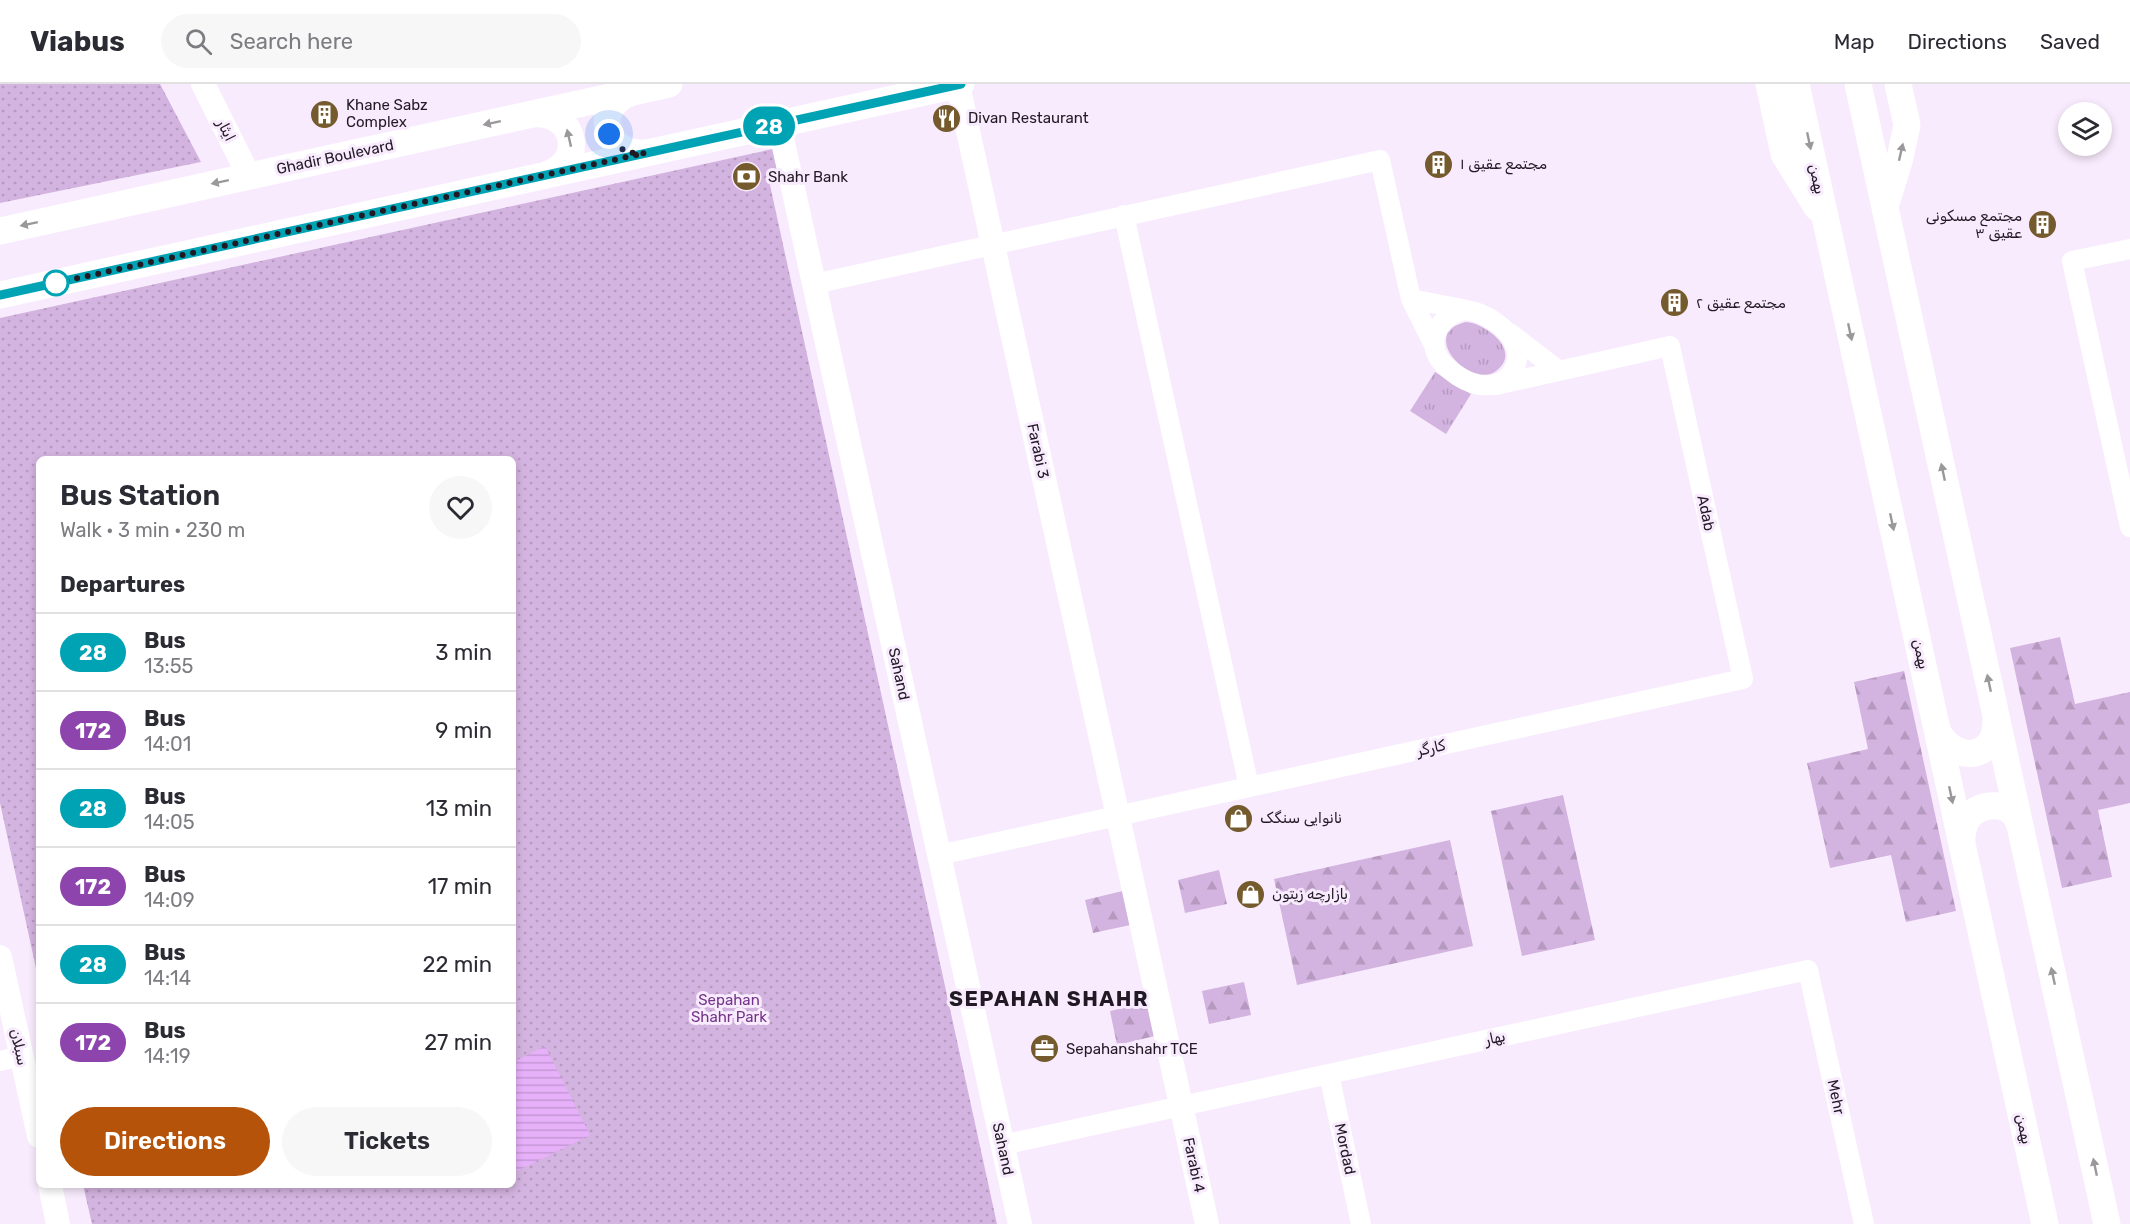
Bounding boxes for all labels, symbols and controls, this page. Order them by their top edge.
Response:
search box [161,14,581,68]
text: Viabus [30,25,125,58]
icon: search [182,25,215,58]
text: Search here [230,28,353,55]
text: Map [1834,29,1875,54]
text: Directions [1908,29,2007,54]
text: Saved [2040,29,2100,54]
place label: Khane Sabz Complex [346,96,428,131]
building icon: Khane Sabz Complex [309,98,341,130]
restaurant icon: Divan Restaurant [931,102,963,134]
map controls [2058,102,2112,156]
button: layers [2058,102,2112,156]
line badge: 28 [742,106,796,146]
place label: Divan Restaurant [968,109,1089,127]
text: 28 [755,114,783,139]
street label: ایثار [212,115,239,144]
one-way arrow [483,119,502,128]
your location [594,119,624,149]
one-way arrow [564,129,574,147]
one-way arrow [1804,132,1814,150]
street label: Ghadir Boulevard [275,136,395,178]
one-way arrow [1897,142,1907,161]
building icon: مجتمع عقیق ۱ [1423,148,1455,180]
place label: مجتمع عقیق ۱ [1460,155,1547,175]
bank icon: Shahr Bank [731,161,763,193]
street label: بهمن [1805,162,1829,196]
place label: Shahr Bank [768,168,848,186]
one-way arrow [211,178,229,188]
place label: مجتمع مسکونی عقیق ۳ [1926,207,2022,242]
building icon: مجتمع مسکونی عقیق ۳ [2027,209,2059,241]
one-way arrow [20,220,39,230]
unlabelled marker [43,270,69,296]
building icon: مجتمع عقیق ۲ [1659,287,1691,319]
place label: مجتمع عقیق ۲ [1696,294,1786,314]
one-way arrow [1846,322,1855,341]
street label: Farabi 3 [1023,422,1053,480]
one-way arrow [1938,463,1947,482]
button: heart [429,476,492,539]
text: Bus Station [60,479,220,512]
street label: Adab [1693,493,1719,533]
one-way arrow [1888,513,1897,532]
text: Walk · 3 min · 230 m [60,518,245,542]
text: Departures [60,571,185,598]
text: Bus [144,627,186,654]
street label: بهمن [1909,637,1933,671]
text: 3 min [435,639,492,666]
text: 28 [79,640,107,665]
street label: Sahand [885,646,913,702]
text: 13:55 [144,654,193,678]
one-way arrow [1984,674,1993,693]
text: Bus [144,705,186,732]
text: 9 min [435,717,492,744]
text: 172 [75,718,111,743]
text: 14:01 [144,732,191,756]
street label: کارگر [1414,736,1447,760]
text: Bus [144,783,186,810]
one-way arrow [1947,785,1957,804]
text: 13 min [426,795,492,822]
text: 28 [79,796,107,821]
shop icon: نانوایی سنگک [1223,802,1255,834]
place label: نانوایی سنگک [1260,809,1342,827]
text: 14:05 [144,810,195,834]
text: Bus [144,861,186,888]
text: 17 min [428,873,492,900]
text: 172 [75,874,111,899]
shop icon: بازارچه زیتون [1235,878,1267,910]
place label: بازارچه زیتون [1272,885,1348,903]
text: 14:09 [144,888,195,912]
text: Bus [144,939,186,966]
text: 22 min [423,951,492,978]
text: 28 [79,952,107,977]
text: 14:14 [144,966,191,990]
one-way arrow [2048,967,2057,986]
district label: SEPAHAN SHAHR [949,986,1149,1011]
park label: Sepahan Shahr Park [691,991,767,1026]
text: Bus [144,1017,186,1044]
street label: سبلان [6,1027,32,1067]
street label: بهار [1482,1027,1507,1049]
text: 27 min [424,1029,492,1056]
text: 172 [75,1030,111,1055]
office icon: Sepahanshahr TCE [1029,1033,1061,1065]
place label: Sepahanshahr TCE [1066,1040,1198,1058]
text: 14:19 [144,1044,191,1068]
street label: Mehr [1824,1078,1849,1116]
button: Directions [60,1107,270,1176]
button: Tickets [282,1107,492,1176]
street label: بهمن [2012,1112,2036,1146]
street label: Sahand [989,1121,1017,1177]
street label: Mordad [1331,1122,1359,1176]
street label: Farabi 4 [1179,1136,1209,1194]
one-way arrow [2090,1157,2099,1176]

